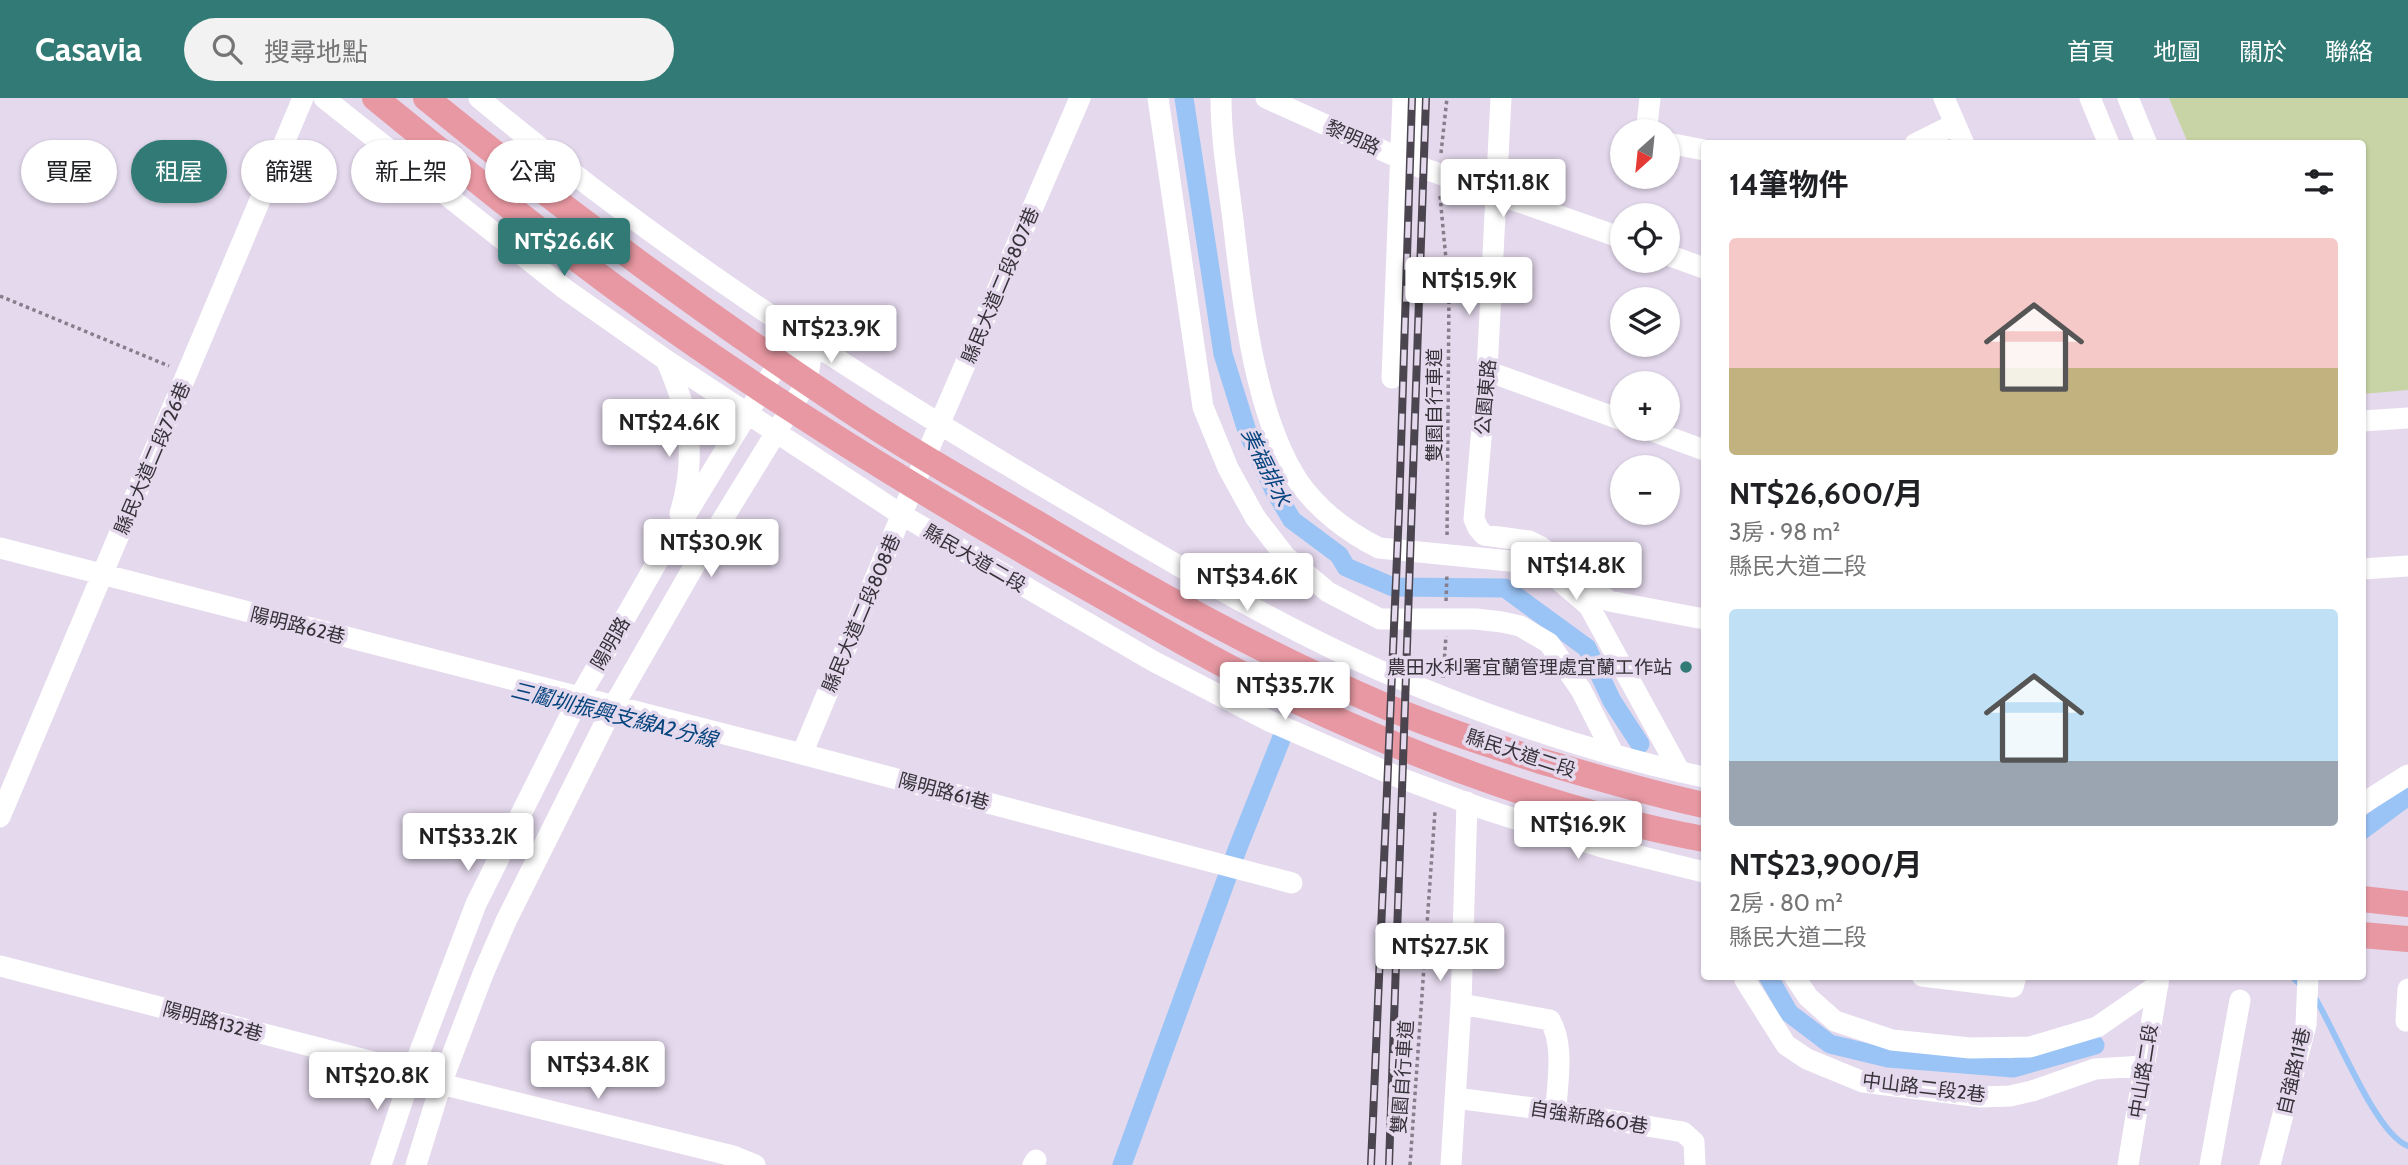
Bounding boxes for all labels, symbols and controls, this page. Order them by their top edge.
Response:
search box [184,18,674,81]
text: Casavia [35,29,142,69]
icon: search [208,30,246,68]
text: 搜尋地點 [264,36,368,68]
text: 首頁 [2067,37,2115,66]
text: 地圖 [2153,37,2201,66]
text: 關於 [2239,37,2287,66]
text: 聯絡 [2325,37,2373,66]
street label: 黎明路 [1322,115,1384,160]
north arrow [1610,119,1680,189]
map controls [1610,119,1680,525]
chip: 買屋 [21,140,117,203]
chip: 租屋 [131,140,227,203]
chip: 篩選 [241,140,337,203]
chip: 新上架 [351,140,471,203]
chip: 公寓 [485,140,581,203]
pin: NT$11.8K [1431,159,1575,219]
icon: filters [2300,163,2338,201]
text: 14筆物件 [1729,166,1849,203]
text: NT$11.8K [1457,168,1549,196]
button: locate [1610,203,1680,273]
street label: 縣民大道二段807巷 [957,204,1044,367]
pin: NT$26.6K [492,218,636,278]
text: NT$26.6K [514,227,614,255]
pin: NT$15.9K [1397,258,1541,317]
text: NT$15.9K [1421,266,1517,294]
icon: home [1971,284,2097,410]
button: layers [1610,287,1680,357]
pin: NT$23.9K [759,306,903,365]
text: NT$23.9K [781,314,881,342]
street label: 雙園自行車道 [1423,348,1446,462]
street label: 公園東路 [1471,358,1500,436]
button: + [1610,371,1680,441]
street label: 縣民大道二段726巷 [110,379,195,538]
pin: NT$24.6K [597,400,741,459]
text: NT$24.6K [618,408,720,436]
water label: 美福排水 [1237,424,1297,511]
button: − [1610,455,1680,525]
text: NT$26,600/月 [1729,475,1924,512]
text: 3房 · 98 m² [1729,518,1840,546]
pin: NT$30.9K [639,519,783,579]
street label: 縣民大道二段 [920,520,1030,597]
text: NT$30.9K [660,528,762,556]
street label: 縣民大道二段808巷 [818,531,905,696]
pin: NT$14.8K [1504,542,1648,602]
text: NT$14.8K [1527,551,1625,579]
text: 縣民大道二段 [1729,552,1867,580]
pin: NT$34.6K [1175,554,1319,613]
text: NT$34.6K [1196,562,1298,590]
street label: 陽明路62巷 [248,603,348,648]
street label: 陽明路 [586,613,635,674]
icon: home [1971,655,2097,781]
place label: 農田水利署宜蘭管理處宜蘭工作站 [1387,656,1672,679]
marker: 農田水利署宜蘭管理處宜蘭工作站 [1678,659,1694,675]
pin: NT$35.7K [1213,662,1357,722]
text: NT$35.7K [1236,671,1334,699]
water label: 三鬮圳振興支線A2分線 [509,677,722,753]
street label: 縣民大道二段 [1463,725,1579,782]
street label: 陽明路61巷 [896,768,992,815]
pin: NT$16.9K [1506,802,1650,861]
text: NT$16.9K [1530,810,1626,838]
pin: NT$33.2K [396,814,540,873]
text: NT$33.2K [419,822,517,850]
text: NT$23,900/月 [1729,846,1922,883]
text: 2房 · 80 m² [1729,889,1843,917]
text: 縣民大道二段 [1729,923,1867,951]
pin: NT$27.5K [1368,924,1512,983]
text: NT$27.5K [1391,932,1489,960]
street label: 陽明路132巷 [160,997,265,1046]
street label: 雙園自行車道 [1387,1019,1418,1135]
street label: 中山路二段 [2125,1022,2162,1120]
street label: 自強路11巷 [2272,1025,2315,1117]
pin: NT$34.8K [526,1042,670,1101]
text: NT$34.8K [547,1050,649,1078]
pin: NT$20.8K [305,1052,449,1112]
text: NT$20.8K [325,1061,429,1089]
street label: 中山路二段2巷 [1861,1069,1987,1106]
street label: 自強新路60巷 [1528,1097,1650,1138]

